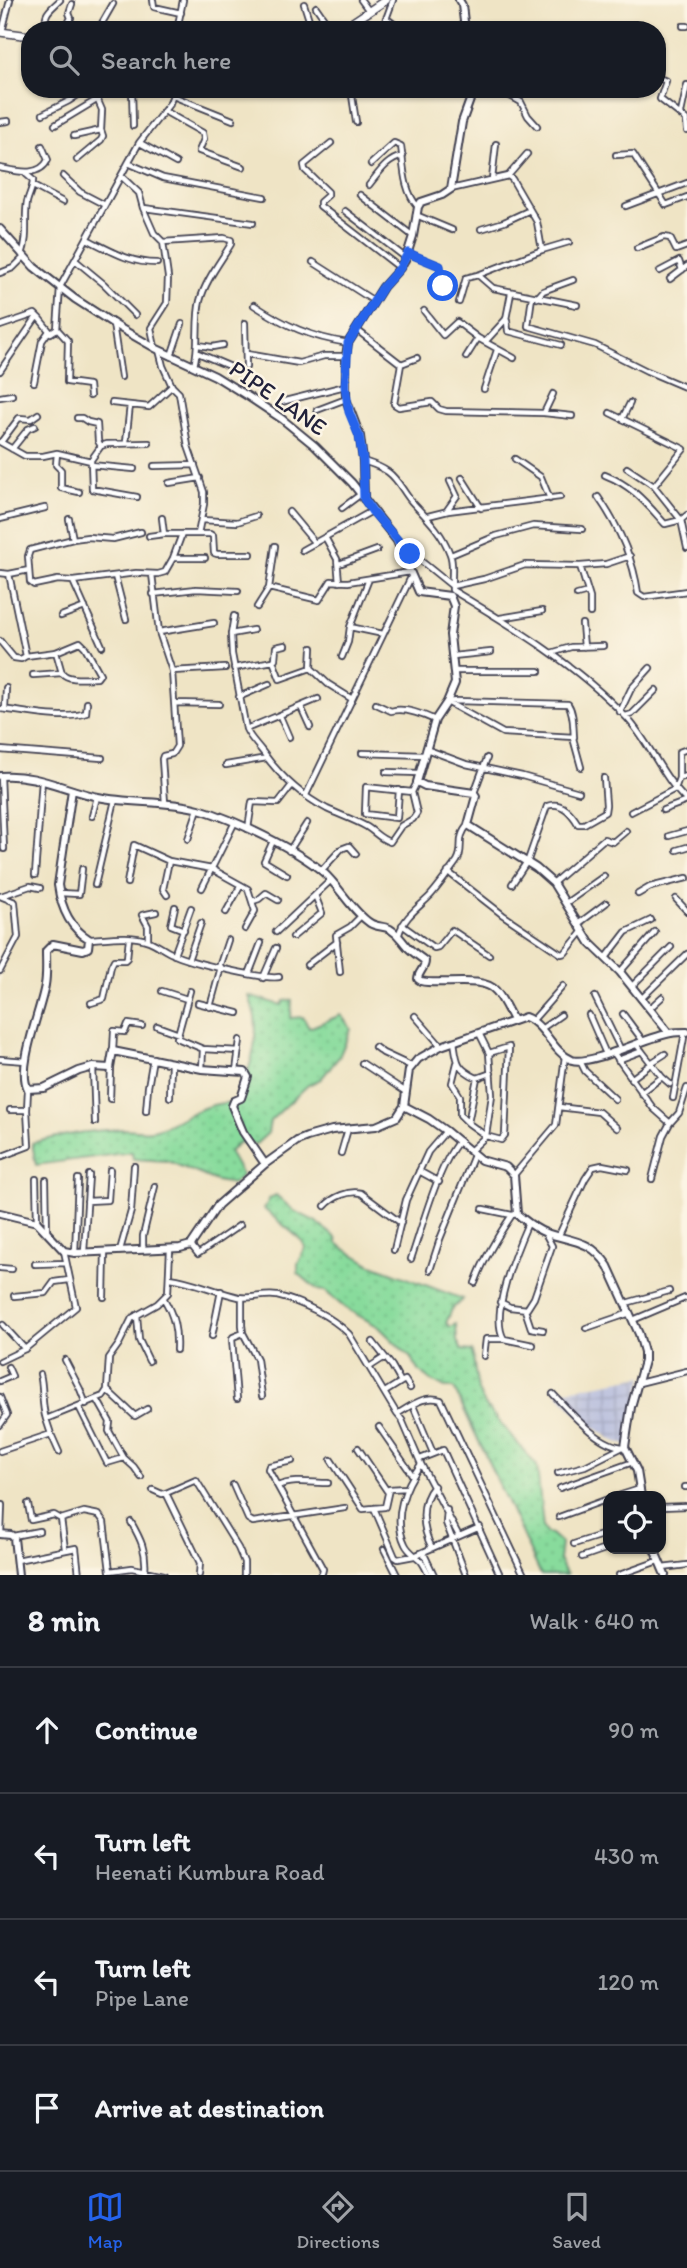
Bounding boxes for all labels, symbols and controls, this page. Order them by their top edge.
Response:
search box [21,21,666,98]
icon: search [45,41,83,79]
text: Search here [101,44,231,76]
route start [427,270,458,301]
street label: PIPE LANE [224,354,333,442]
route end [394,538,425,569]
map controls [603,1491,666,1554]
button: locate [603,1491,666,1554]
text: 8 min [28,1602,100,1639]
text: Walk · 640 m [529,1607,659,1635]
icon: ahead [28,1711,66,1749]
text: Continue [95,1714,198,1746]
text: 90 m [608,1716,659,1744]
text: Turn left [95,1826,191,1858]
icon: left [28,1837,66,1875]
text: 430 m [594,1842,659,1870]
text: Heenati Kumbura Road [95,1858,325,1886]
text: Turn left [95,1952,191,1984]
icon: left [28,1963,66,2001]
text: 120 m [598,1968,659,1996]
text: Pipe Lane [95,1984,189,2012]
icon: arrive [28,2089,66,2127]
text: Arrive at destination [95,2092,324,2124]
tab: Map [86,2188,124,2253]
tab: Directions [296,2188,380,2253]
tab: Saved [552,2188,601,2253]

